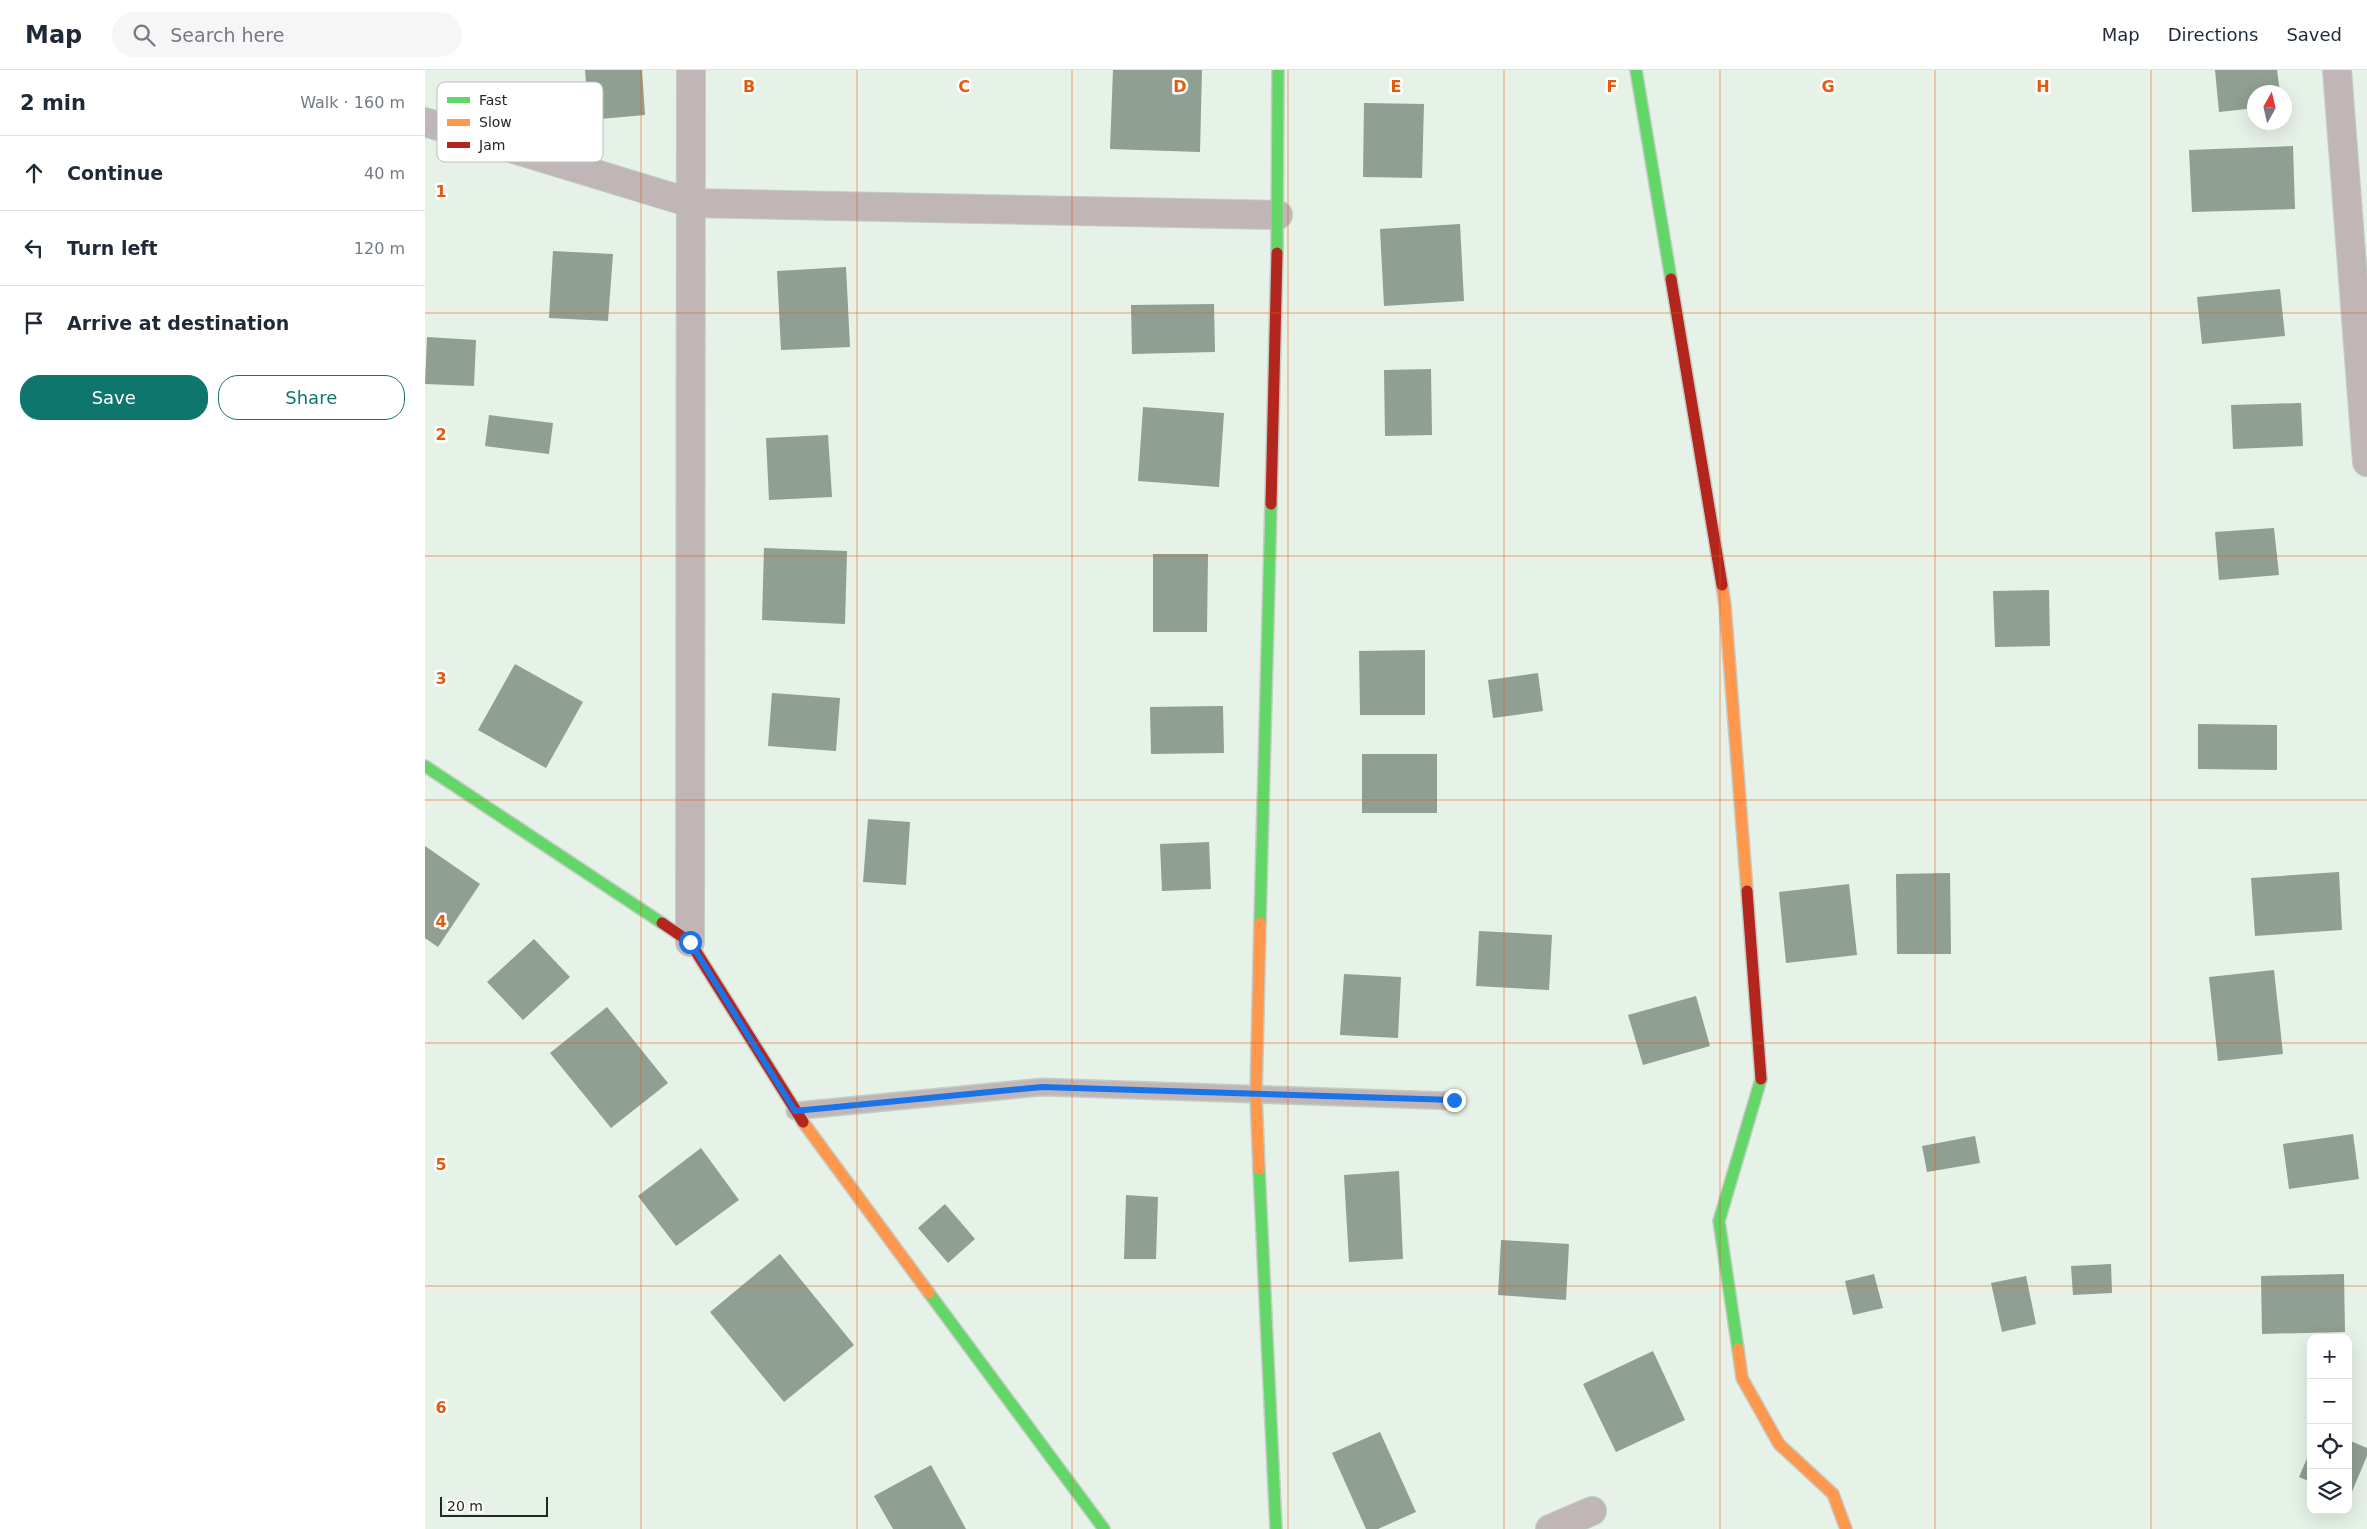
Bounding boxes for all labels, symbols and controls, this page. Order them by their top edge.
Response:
search box [112,12,462,57]
text: Map [25,21,82,49]
icon: search [130,21,158,49]
text: Search here [170,24,284,46]
text: Map [2102,24,2140,45]
text: Directions [2168,24,2258,45]
text: Saved [2286,24,2342,45]
text: B [743,77,755,96]
text: C [958,77,970,96]
text: D [1173,77,1187,96]
text: E [1391,77,1401,96]
text: F [1607,77,1617,96]
text: G [1821,77,1835,96]
text: H [2036,77,2050,96]
legend [437,82,603,162]
north arrow [2247,85,2292,130]
text: 2 min [20,91,86,115]
text: Fast [479,92,508,108]
text: Walk · 160 m [300,93,405,112]
text: Slow [479,114,512,130]
text: Jam [478,137,505,153]
icon: ahead [20,159,48,187]
text: Continue [67,162,163,184]
text: 40 m [364,164,405,183]
text: 1 [435,182,447,201]
icon: left [20,234,48,262]
text: Turn left [67,237,158,259]
text: 120 m [354,239,405,258]
icon: arrive [20,309,48,337]
text: Arrive at destination [67,312,289,334]
button: Save [20,375,208,420]
button: Share [218,375,405,420]
text: 2 [435,425,447,444]
text: 3 [435,669,447,688]
text: 4 [435,912,447,931]
route start [679,931,702,954]
route end [1443,1089,1466,1112]
text: 5 [435,1155,447,1174]
map controls [2307,1334,2352,1514]
button: + [2307,1334,2352,1379]
button: − [2307,1379,2352,1424]
text: 6 [435,1398,447,1417]
button: locate [2307,1424,2352,1469]
button: layers [2307,1469,2352,1514]
scale bar [440,1494,547,1517]
text: 20 m [447,1498,483,1514]

